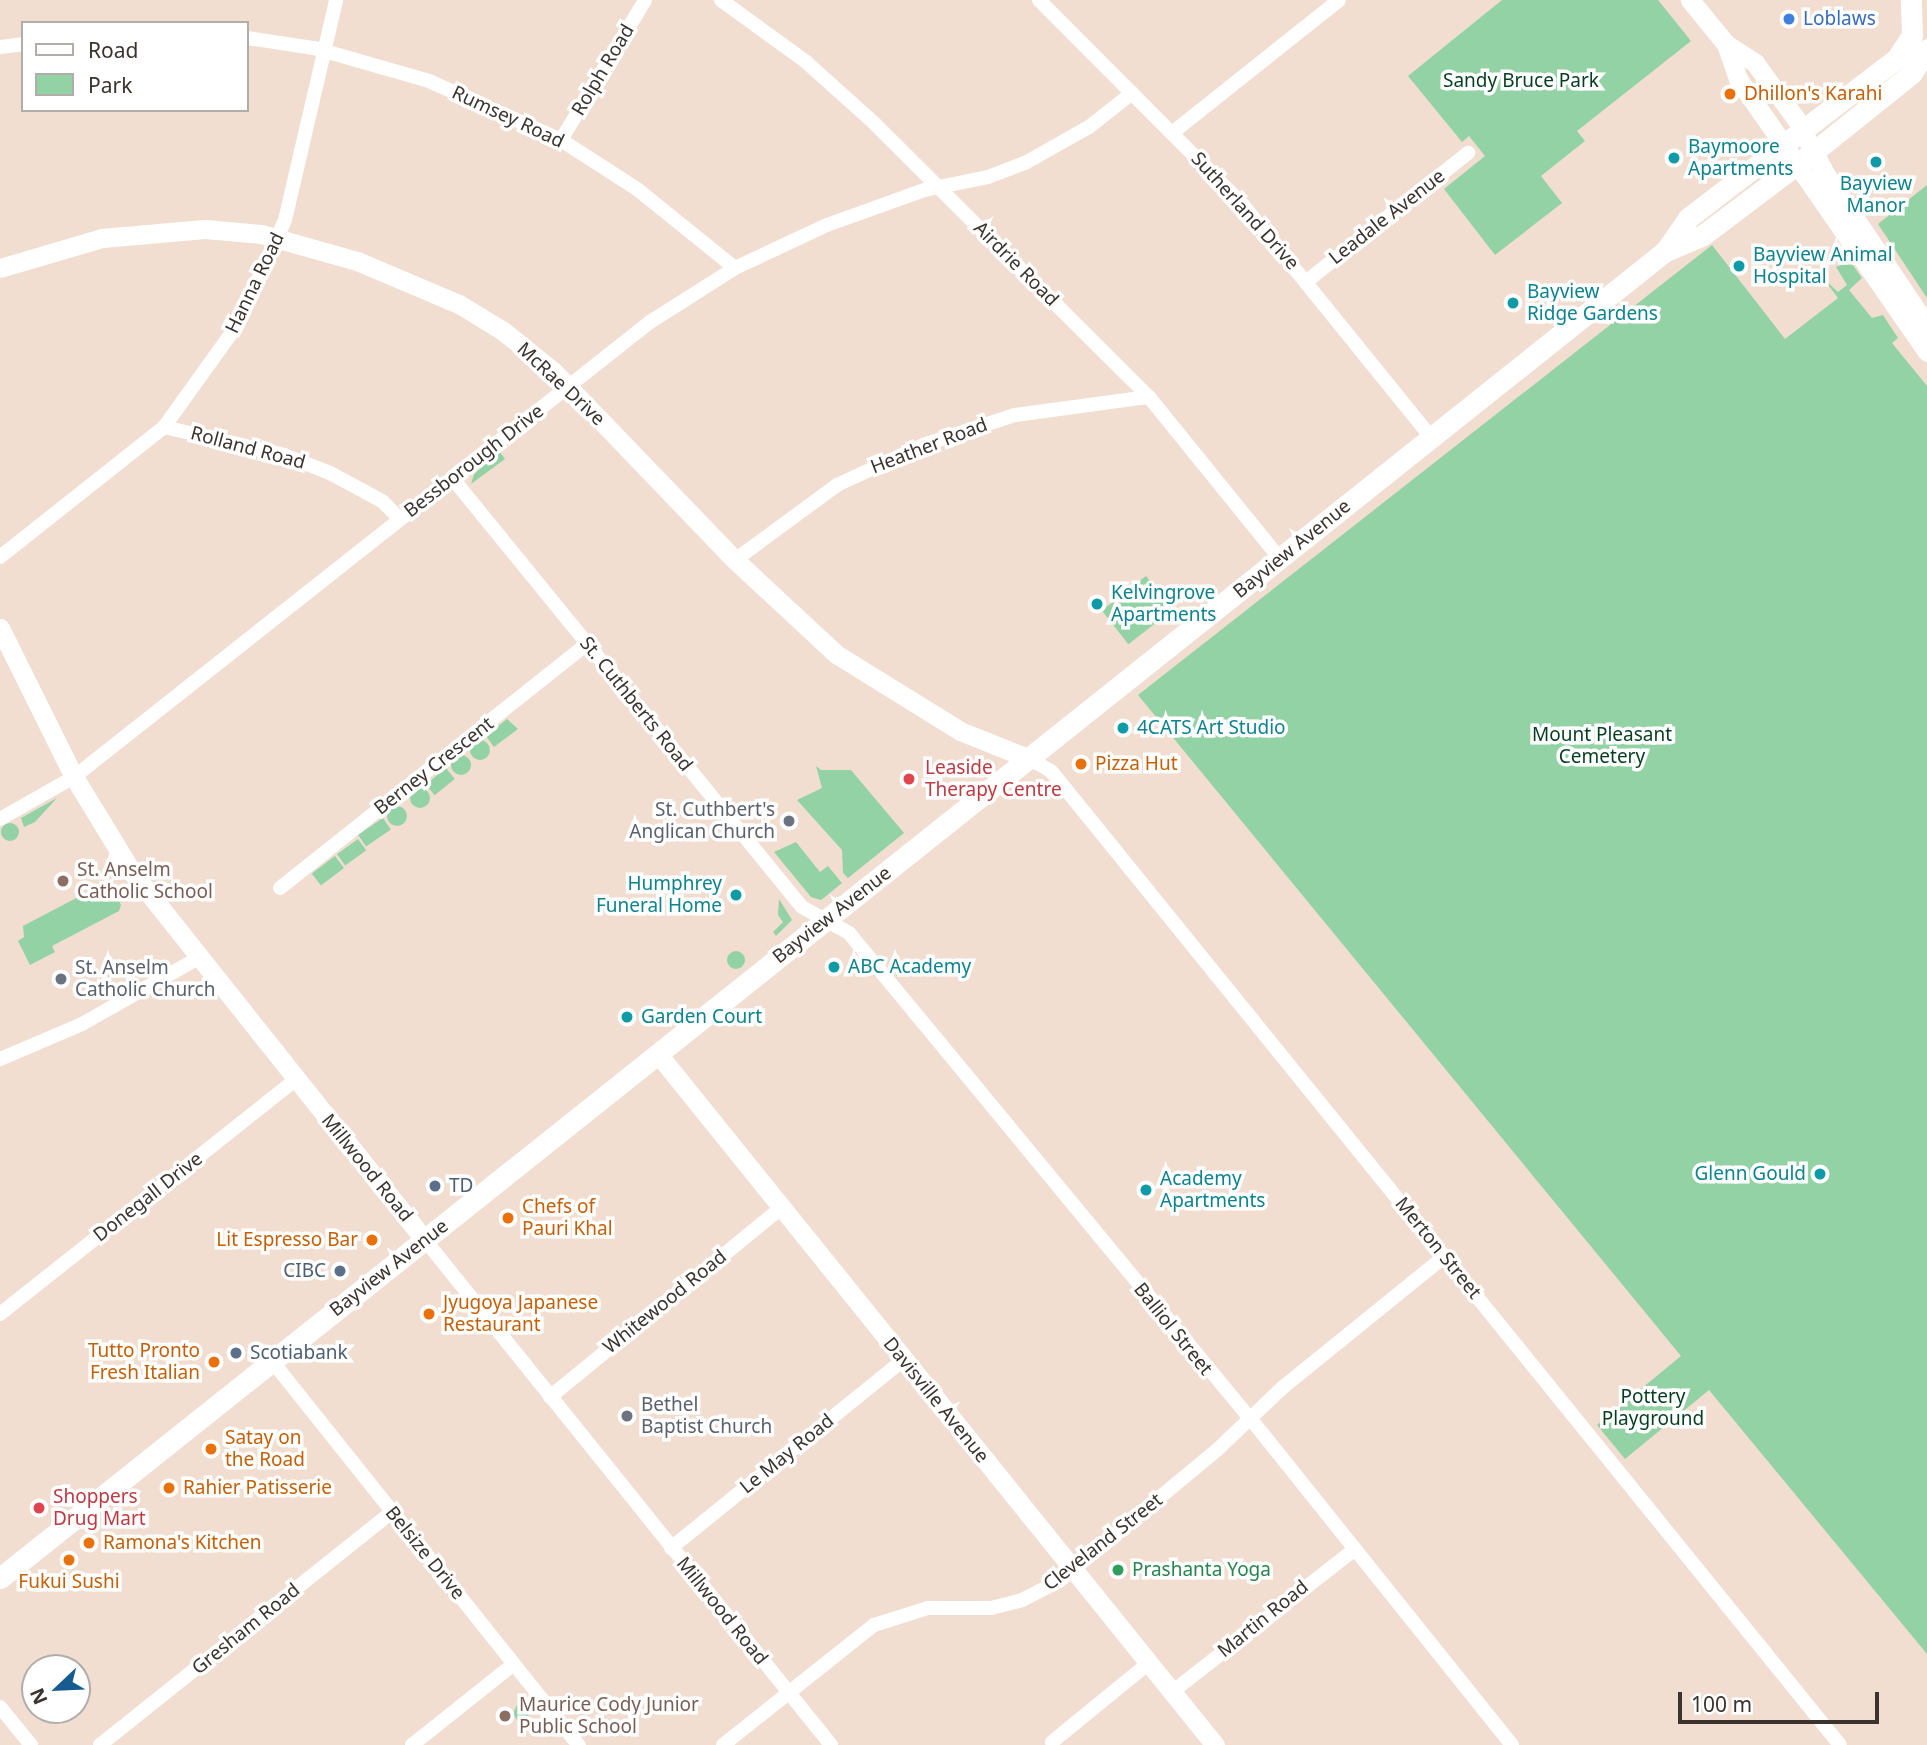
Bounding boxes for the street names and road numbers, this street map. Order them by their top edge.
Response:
street label: Rolph Road [567,20,639,120]
street label: Rumsey Road [448,81,568,153]
street label: Sutherland Drive [1186,148,1304,274]
street label: Leadale Avenue [1324,165,1450,269]
street label: Airdrie Road [969,217,1063,311]
street label: Hanna Road [221,229,289,337]
street label: McRae Drive [512,338,610,430]
street label: Bessborough Drive [400,400,548,522]
street label: Heather Road [867,413,991,479]
street label: Rolland Road [188,422,308,474]
street label: Bayview Avenue [1229,495,1355,603]
street label: St. Cuthberts Road [575,632,697,776]
street label: Berney Crescent [370,712,498,820]
street label: Bayview Avenue [768,862,896,968]
street label: Millwood Road [317,1109,417,1227]
street label: Donegall Drive [89,1147,207,1247]
street label: Merton Street [1390,1193,1486,1303]
street label: Bayview Avenue [325,1215,453,1321]
street label: Whitewood Road [599,1245,731,1359]
street label: Balliol Street [1129,1278,1217,1380]
street label: Davisville Avenue [878,1333,994,1467]
street label: Le May Road [736,1409,838,1499]
street label: Cleveland Street [1039,1489,1167,1595]
street label: Belsize Drive [380,1502,470,1604]
street label: Millwood Road [672,1552,772,1670]
street label: Martin Road [1213,1576,1313,1662]
street label: Gresham Road [188,1579,304,1679]

